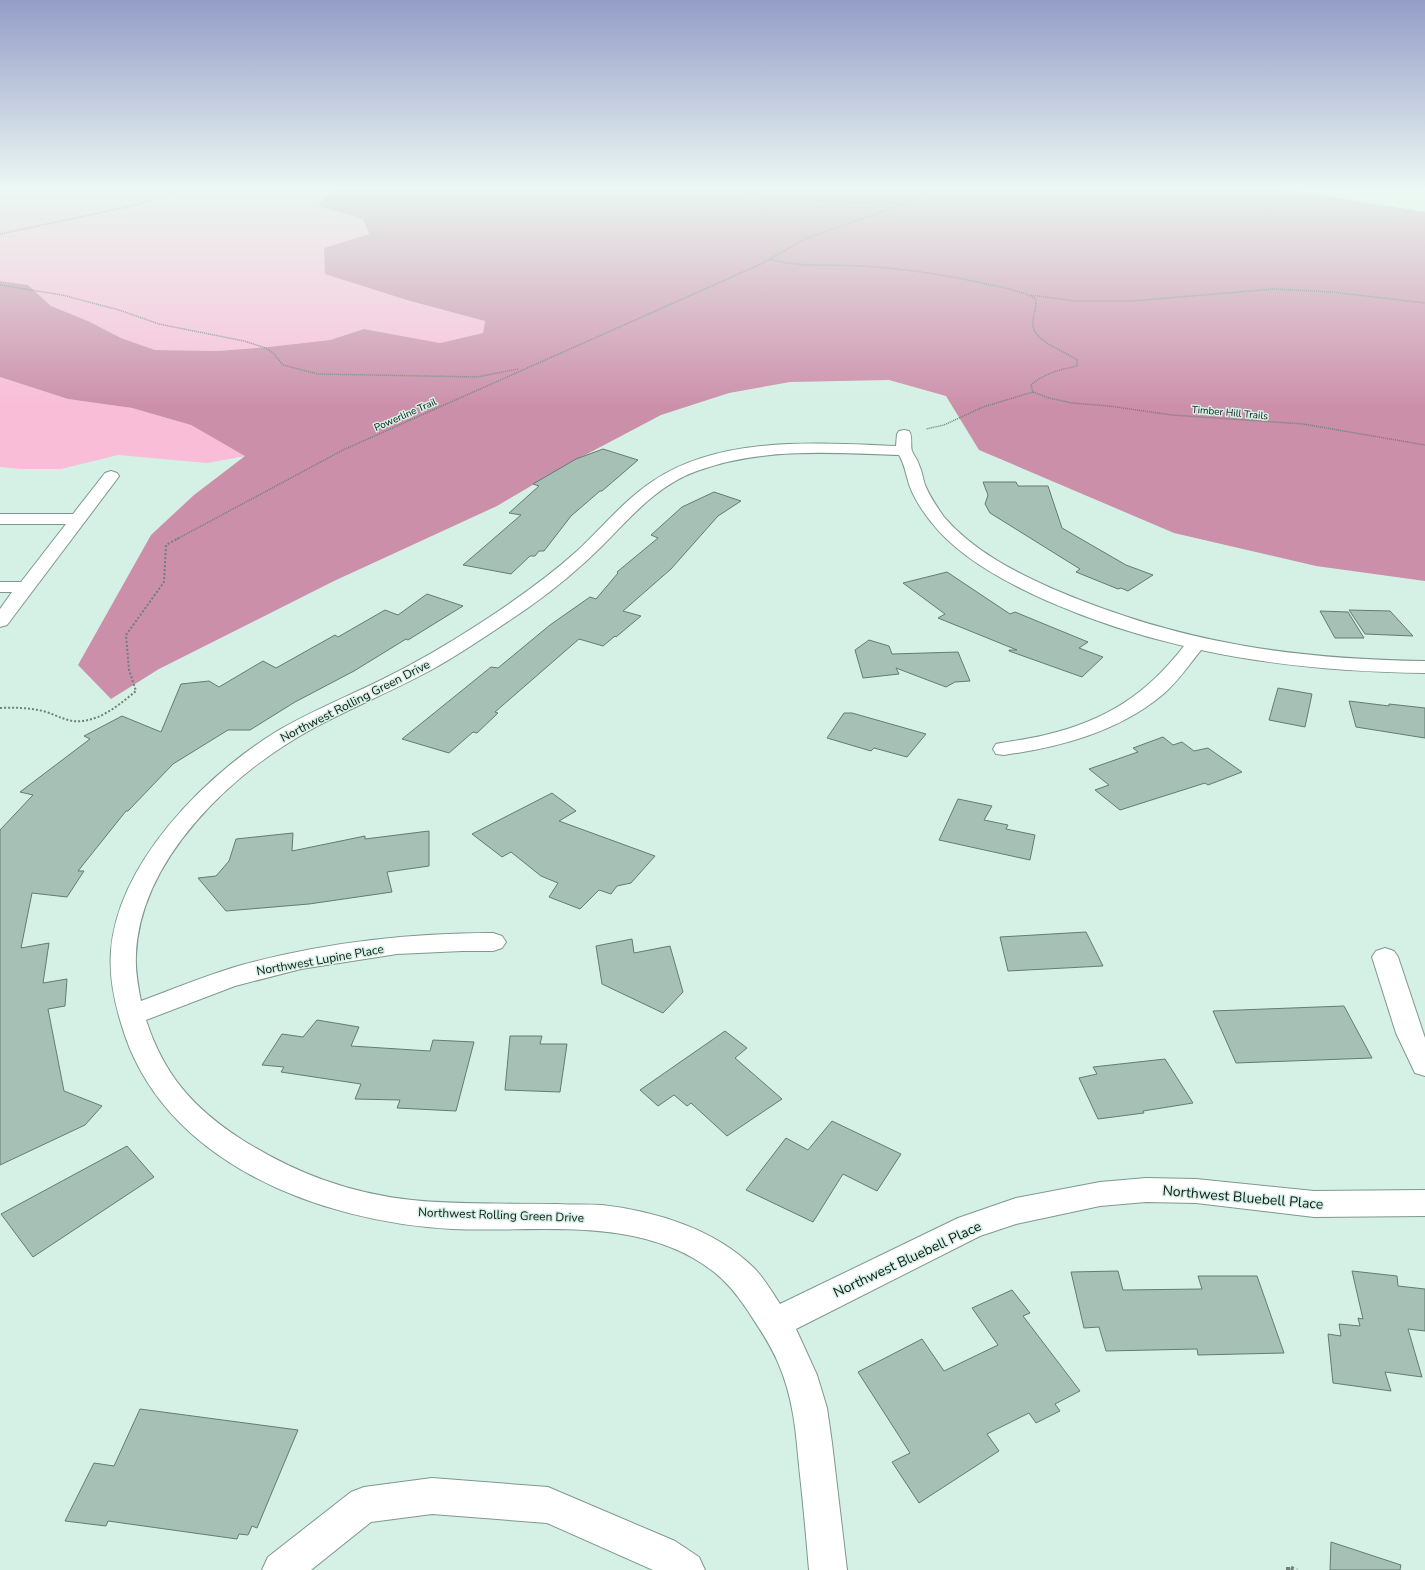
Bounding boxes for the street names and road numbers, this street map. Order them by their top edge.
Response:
street label: Powerline Trail [372,395,439,435]
street label: Timber Hill Trails [1191,403,1269,423]
street label: Northwest Rolling Green Drive [277,656,433,746]
street label: Northwest Lupine Place [255,941,385,979]
street label: Northwest Bluebell Place [1162,1181,1324,1214]
street label: Northwest Rolling Green Drive [418,1204,584,1226]
street label: Northwest Bluebell Place [830,1217,984,1302]

